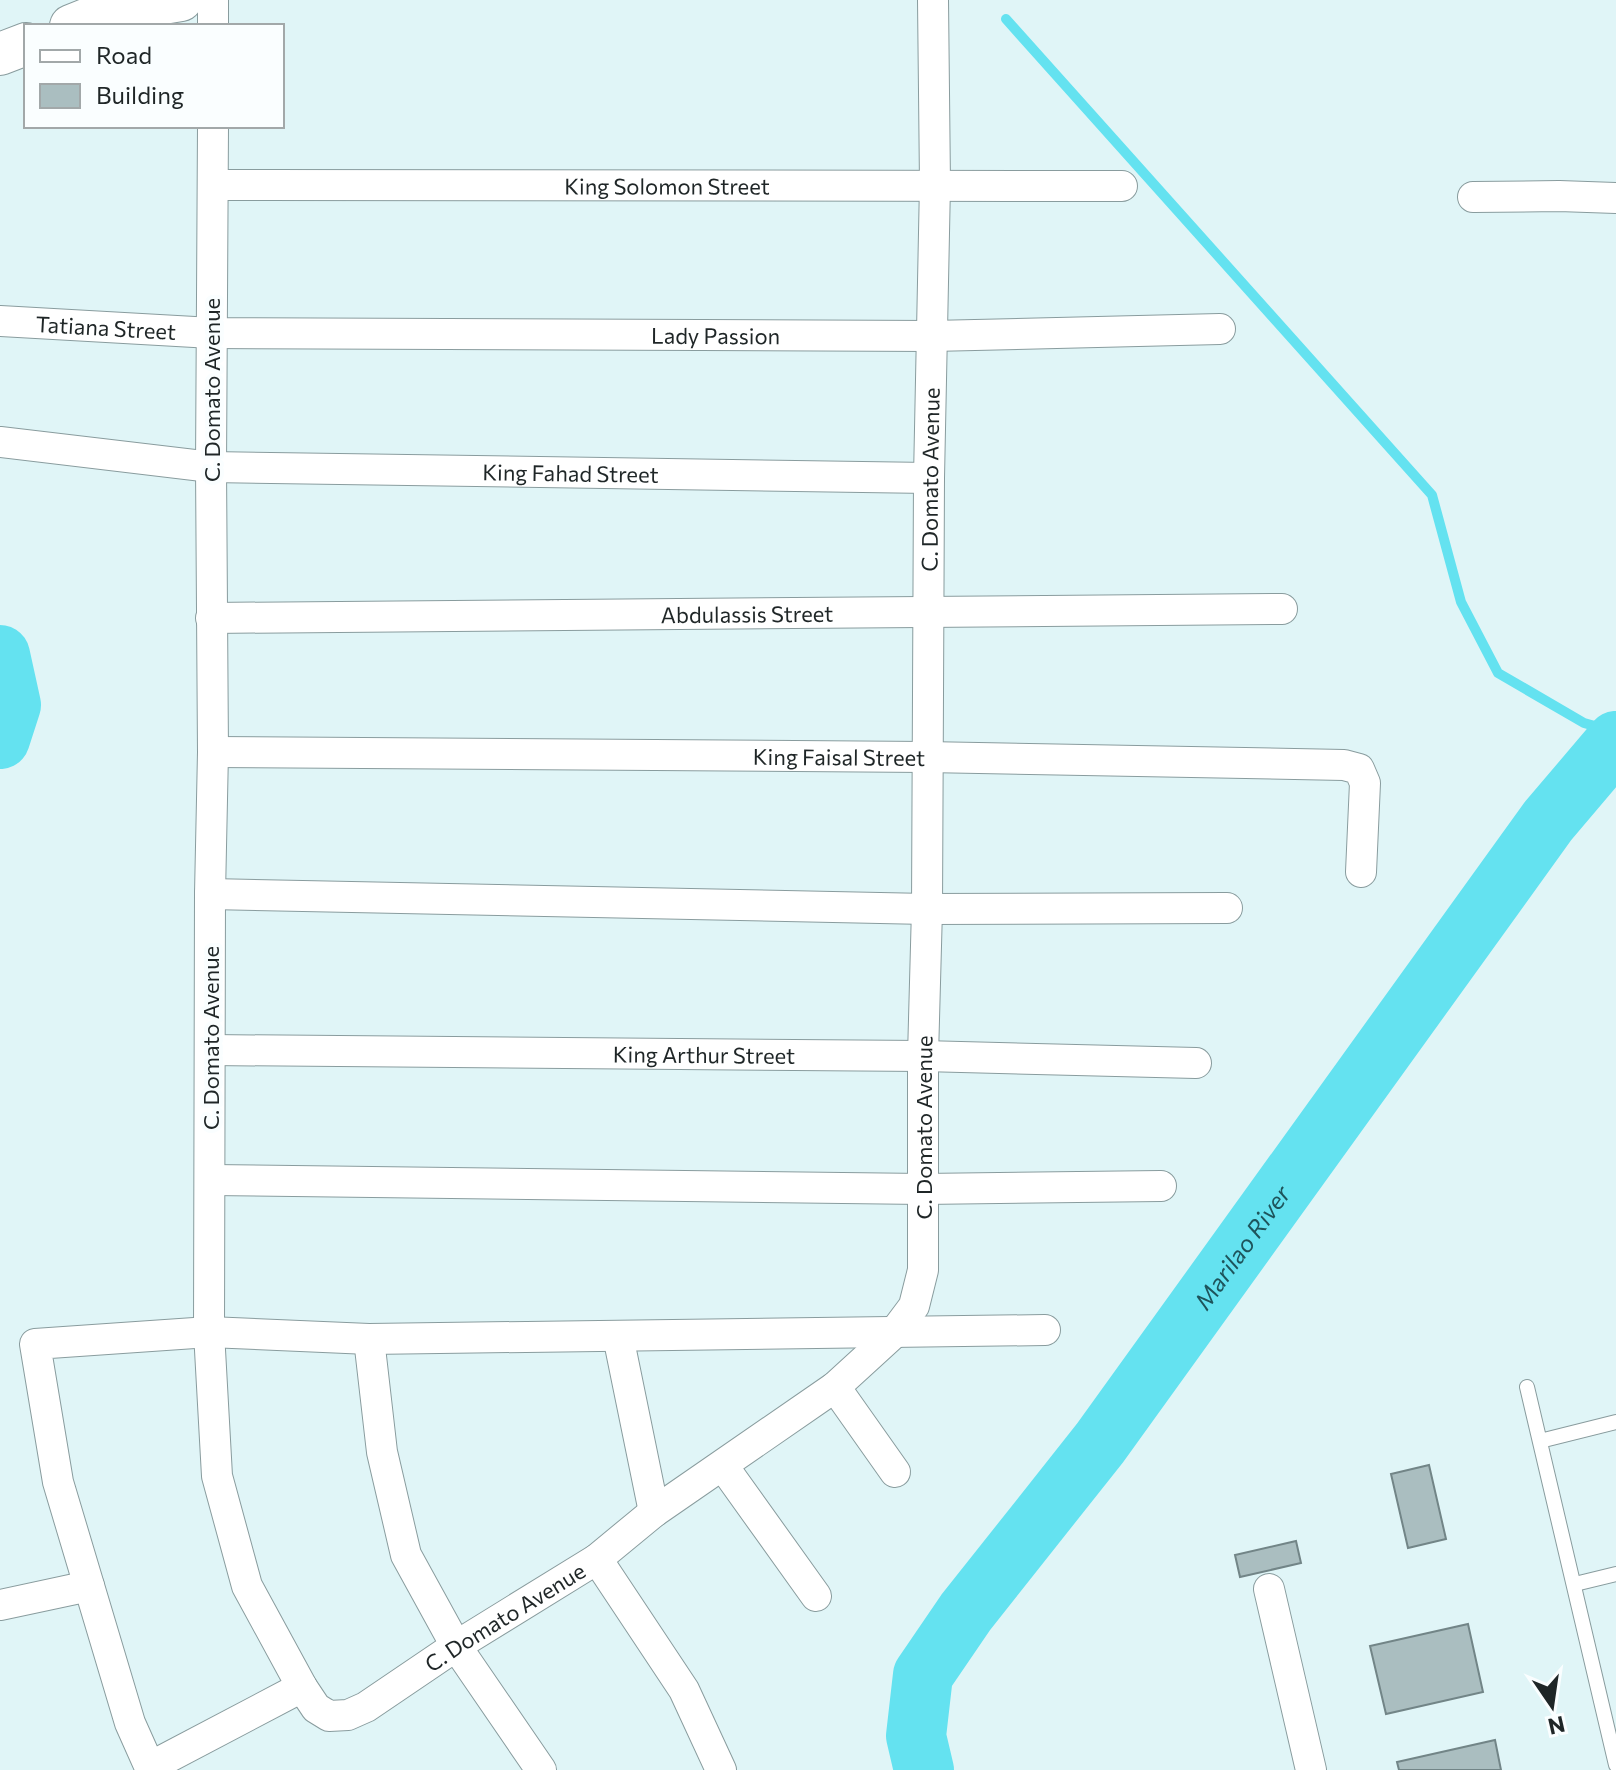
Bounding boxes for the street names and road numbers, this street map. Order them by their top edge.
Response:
street label: King Solomon Street [564,172,770,199]
street label: C. Domato Avenue [198,298,225,482]
street label: Tatiana Street [35,310,177,344]
street label: Lady Passion [651,321,780,349]
street label: C. Domato Avenue [915,387,944,572]
street label: King Fahad Street [482,458,659,487]
street label: Abdulassis Street [661,599,833,628]
street label: King Faisal Street [753,742,925,770]
street label: C. Domato Avenue [197,946,224,1130]
street label: C. Domato Avenue [909,1035,937,1220]
street label: King Arthur Street [613,1040,795,1068]
street label: C. Domato Avenue [419,1556,590,1677]

